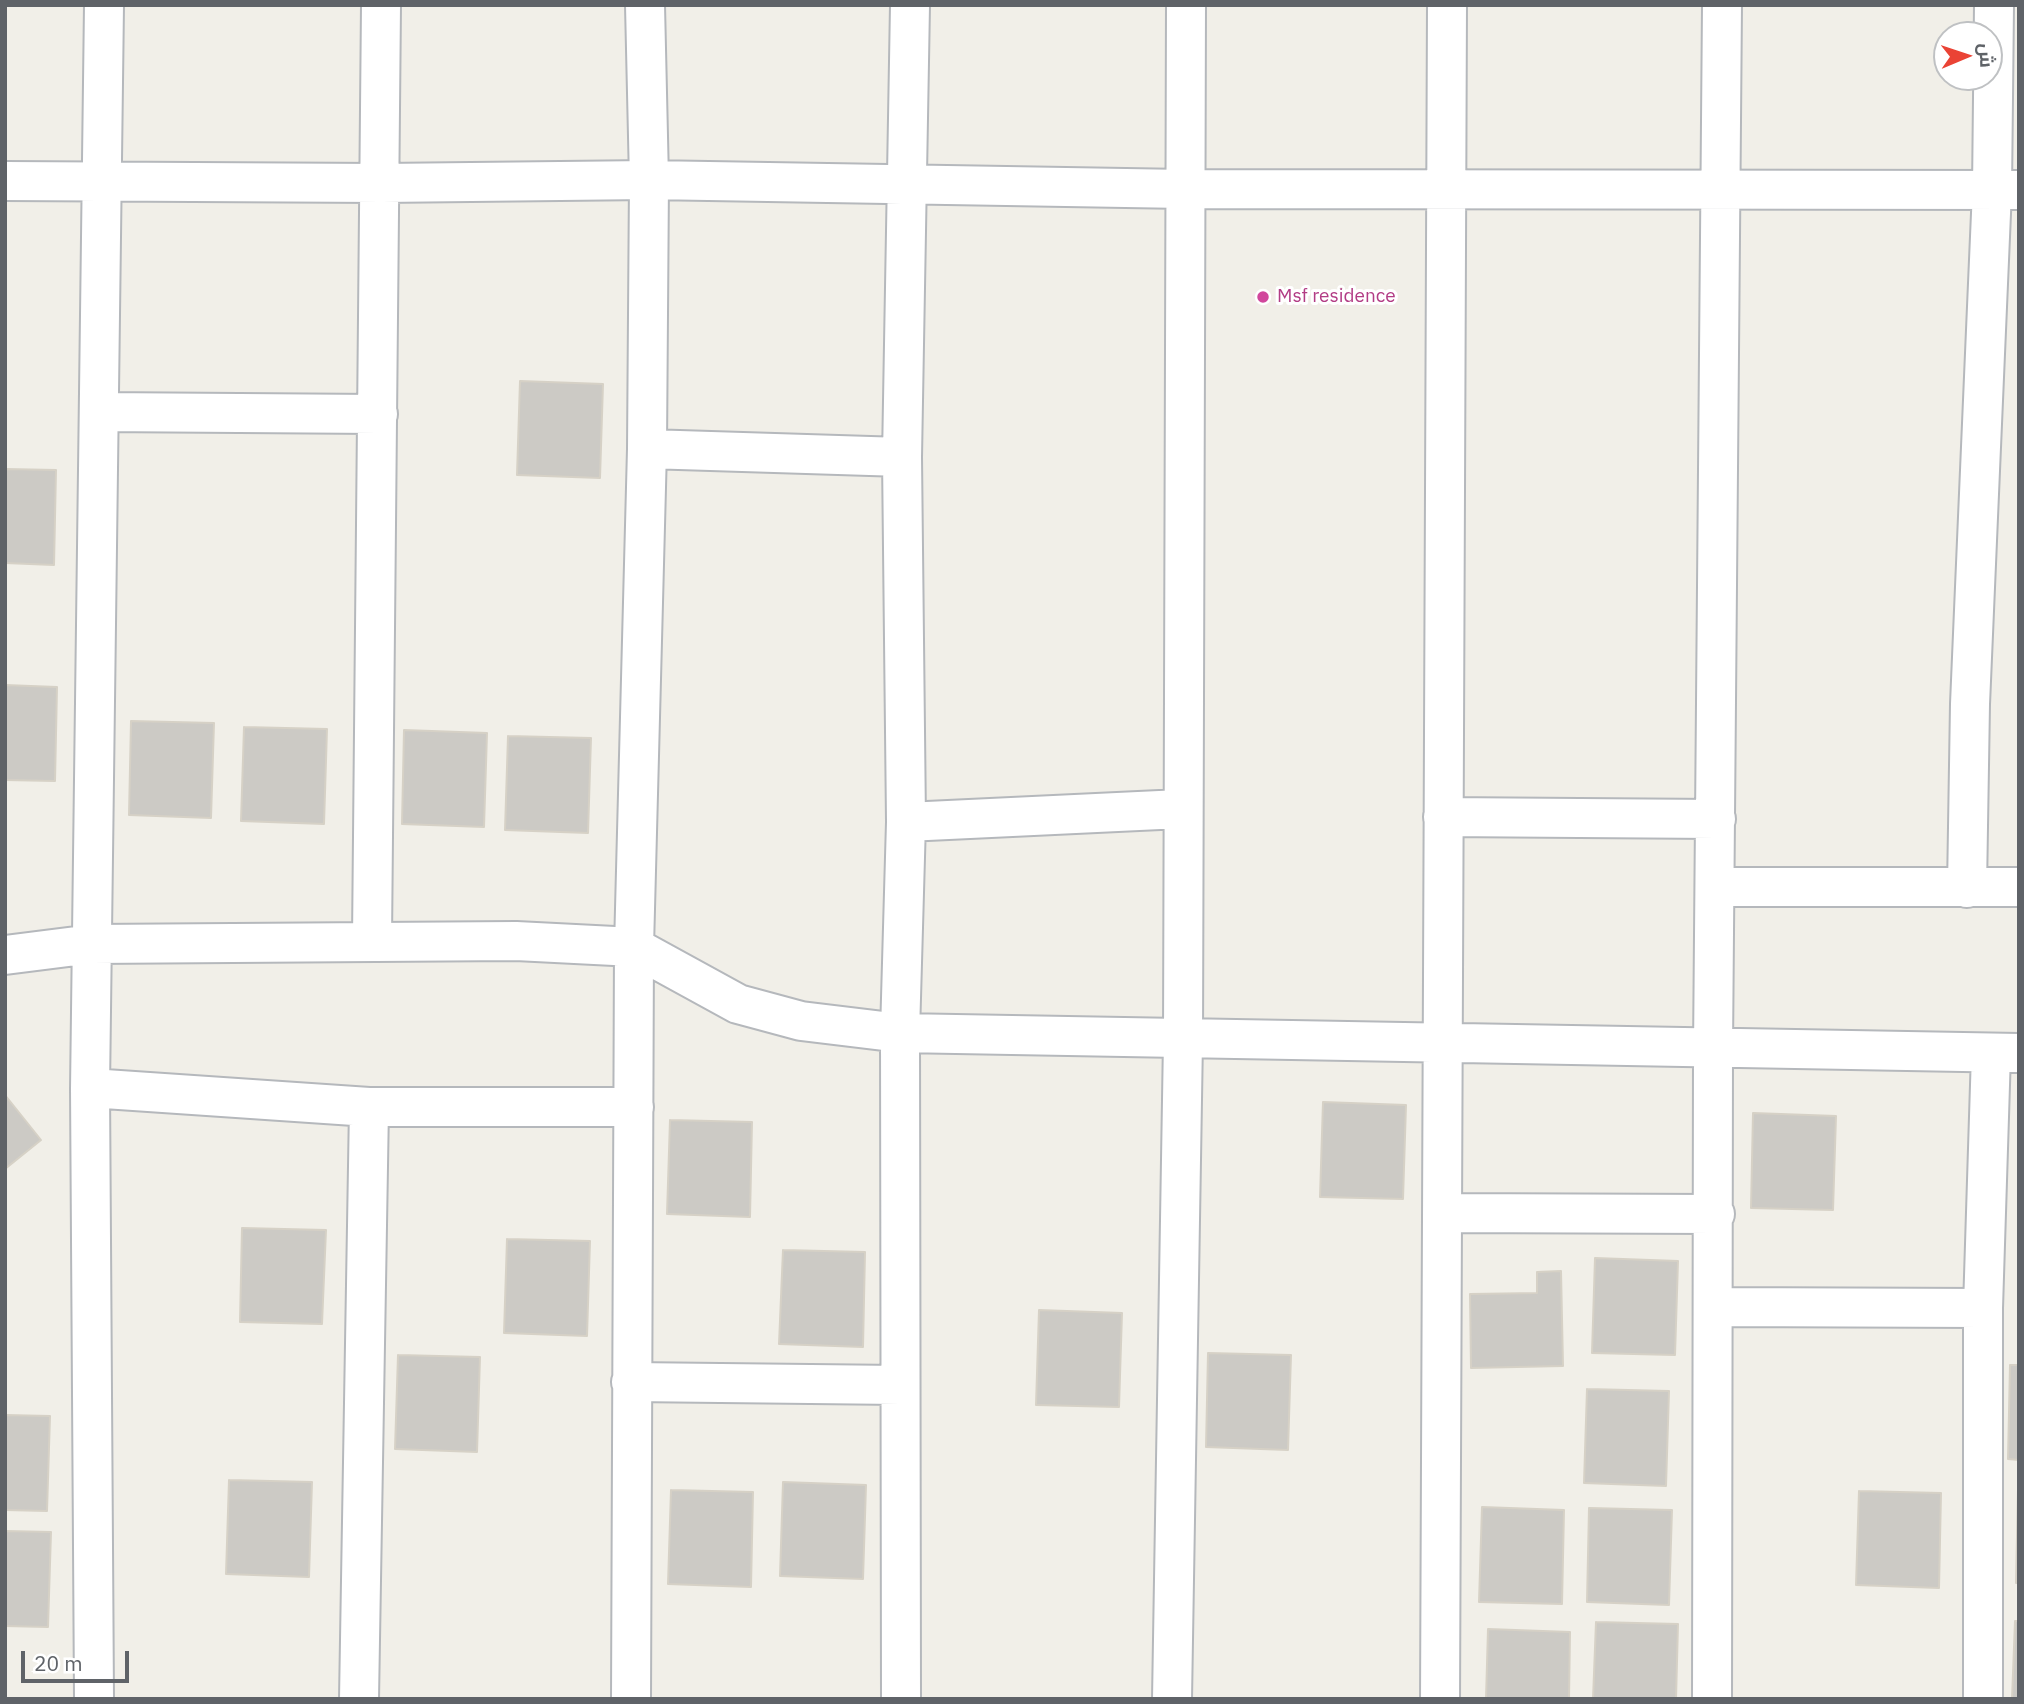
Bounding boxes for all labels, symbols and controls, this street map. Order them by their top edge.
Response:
north arrow [1933,21,2003,91]
text: ش [1975,43,1999,68]
place label: Msf residence [1277,286,1396,308]
marker: Msf residence [1255,289,1271,305]
scale bar [24,1638,133,1682]
text: 20 m [34,1649,83,1677]

